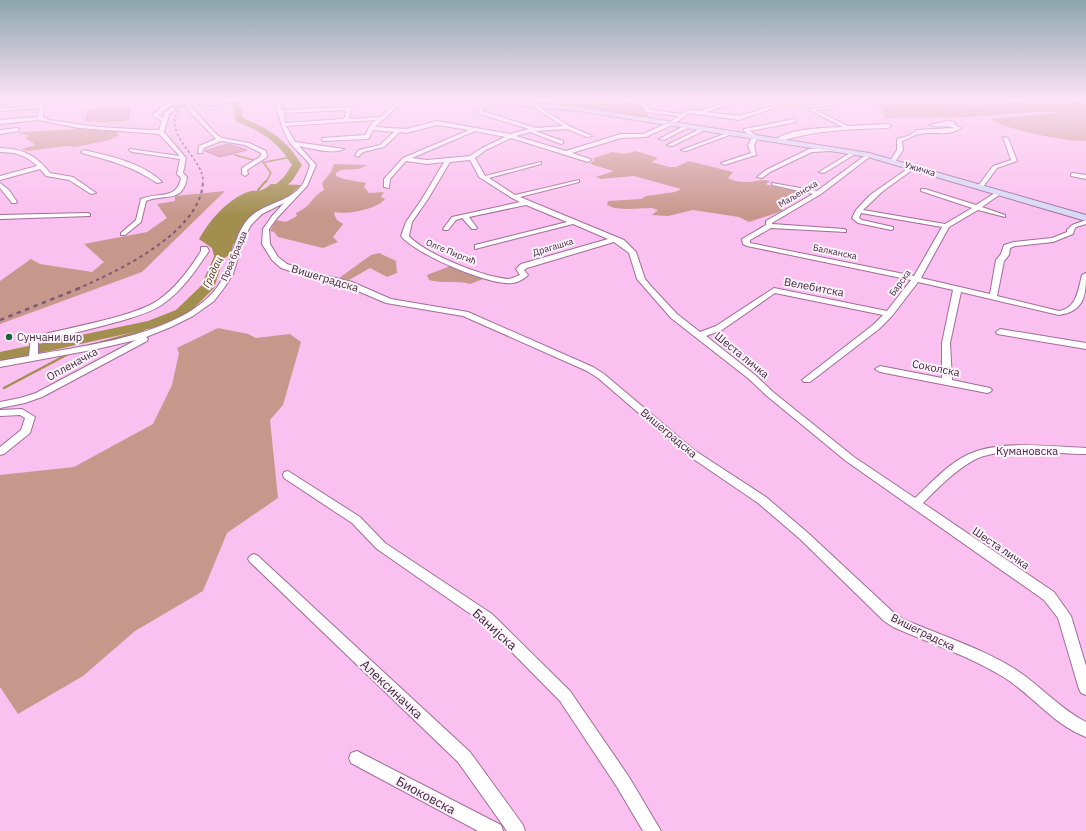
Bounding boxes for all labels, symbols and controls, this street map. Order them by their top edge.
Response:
street label: Ужичка [903,159,937,178]
street label: Маљенска [776,177,820,210]
street label: Прва бразда [218,229,249,282]
street label: Драгашка [531,235,575,258]
street label: Олге Пиргић [424,236,478,267]
street label: Балканска [812,241,858,262]
water label: Градац [200,254,225,290]
street label: Вишеградска [290,261,360,295]
street label: Барска [886,267,913,298]
street label: Велебитска [783,274,845,300]
street label: Шеста личка [712,329,772,381]
place label: Сунчани вир [17,330,82,344]
marker: Сунчани вир [4,332,14,342]
street label: Опленачка [44,344,100,384]
street label: Соколска [911,356,961,380]
street label: Вишеградска [638,405,700,461]
street label: Кумановска [996,444,1058,458]
street label: Шеста личка [970,524,1032,572]
street label: Банијска [469,605,521,654]
street label: Вишеградска [889,610,957,654]
street label: Алексиначка [357,656,427,723]
street label: Биоковска [393,773,459,818]

